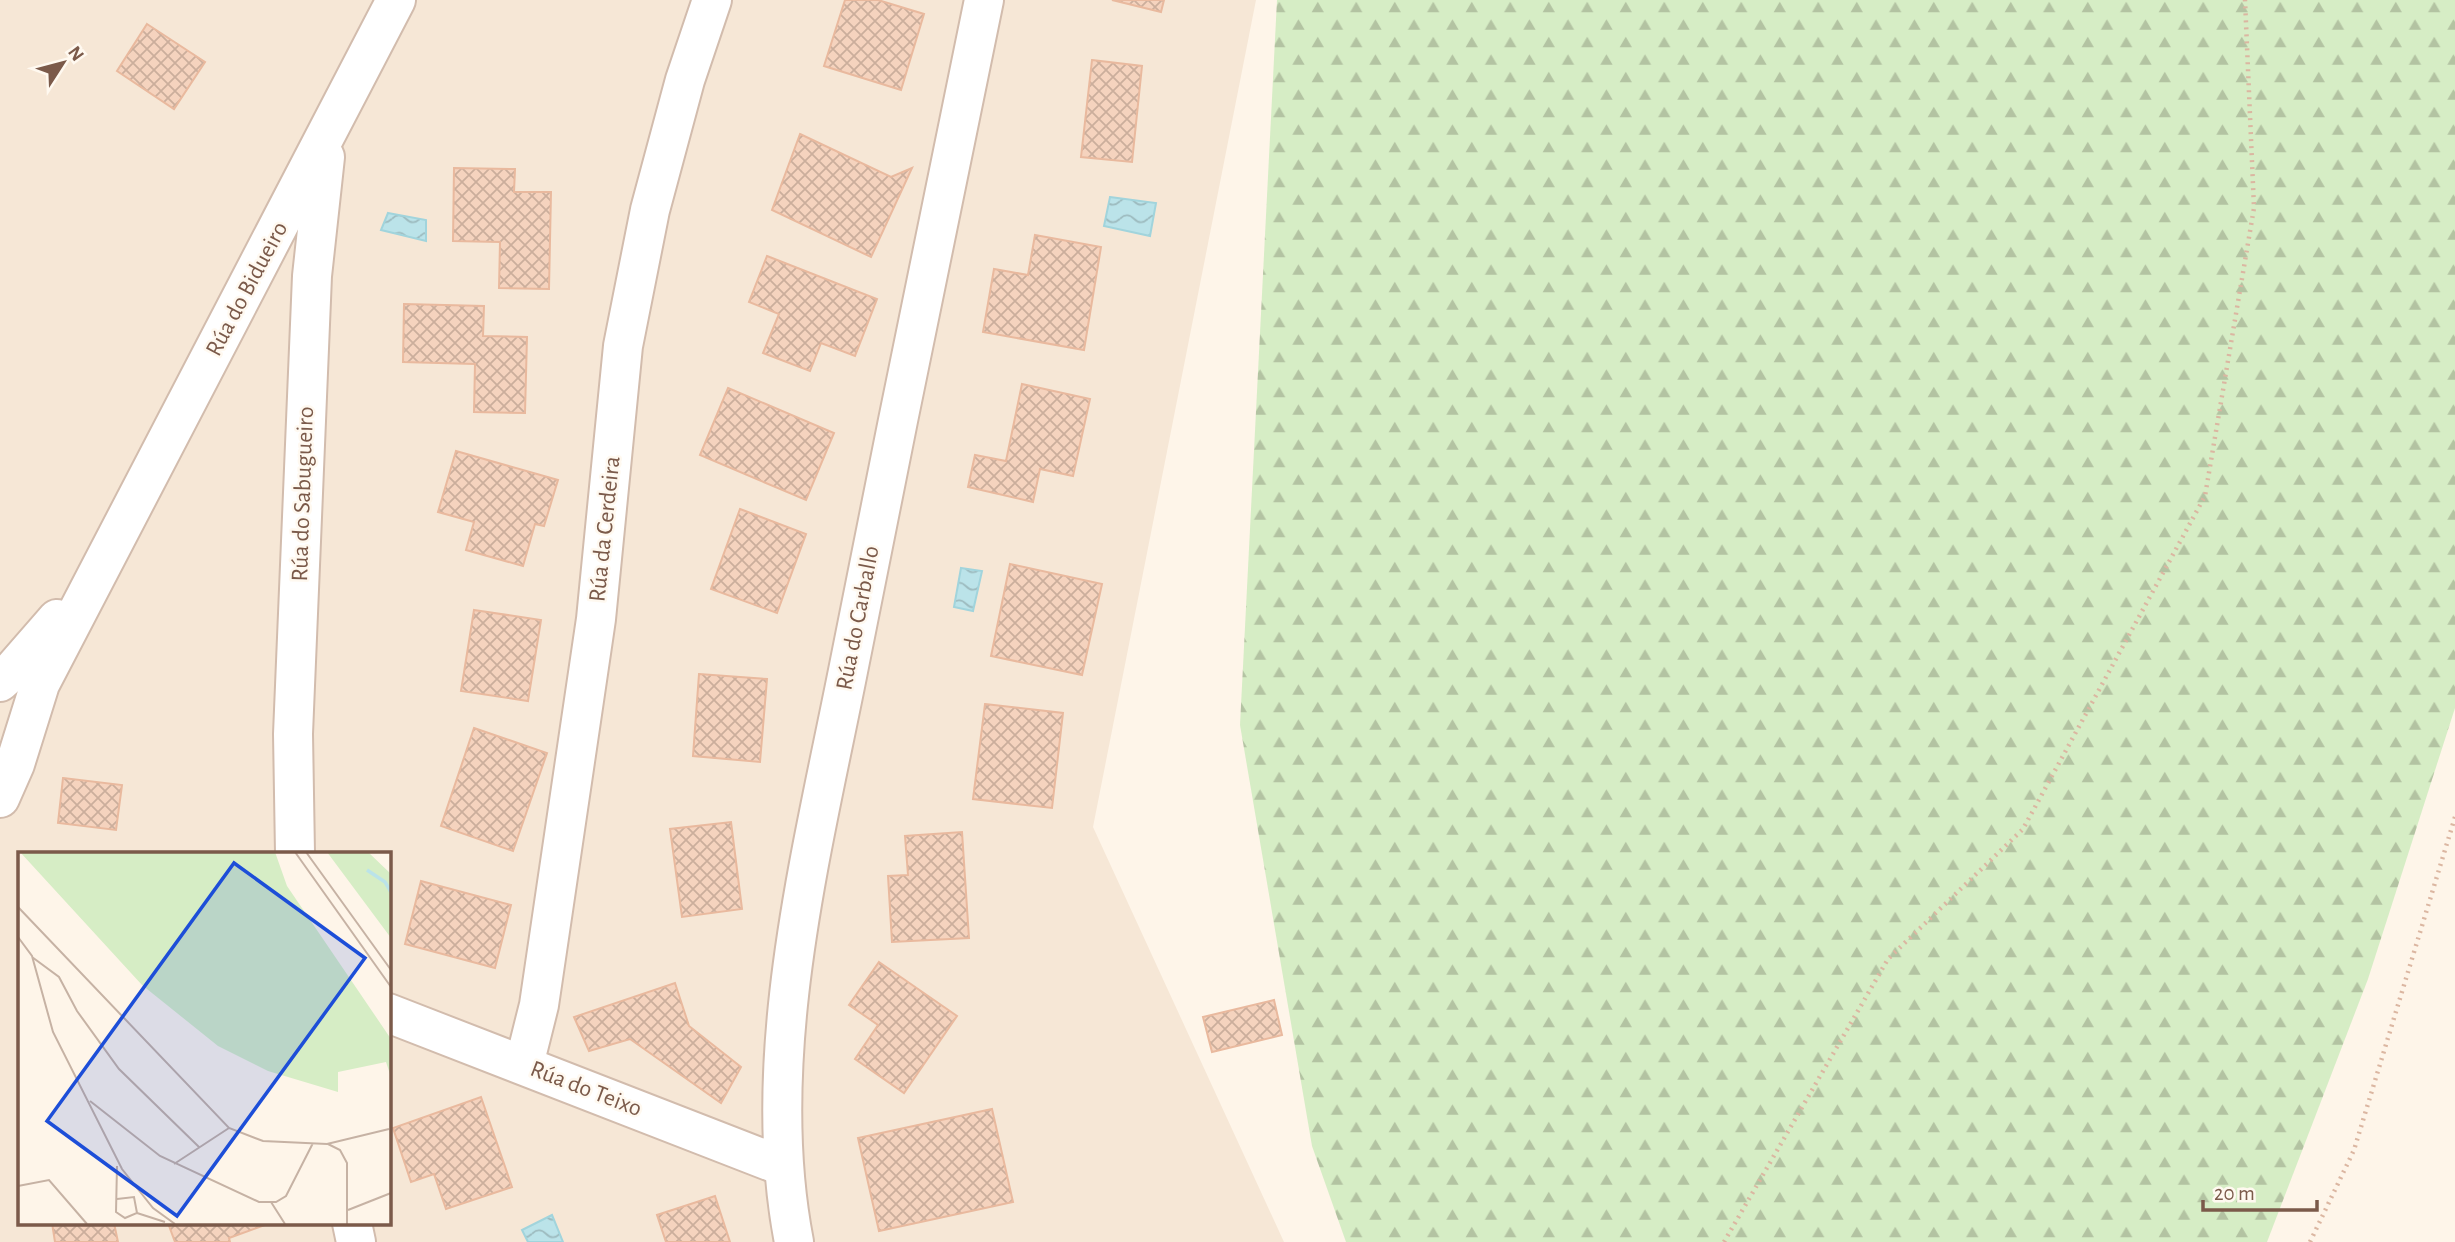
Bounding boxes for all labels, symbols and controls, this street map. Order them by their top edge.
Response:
north arrow [28,28,98,98]
text: N [64,43,87,65]
street label: Rúa do Bidueiro [202,218,292,360]
street label: Rúa do Sabugueiro [288,406,318,582]
street label: Rúa da Cerdeira [585,455,625,603]
street label: Rúa do Carballo [832,544,884,692]
inset map [18,852,390,1224]
street label: Rúa do Teixo [527,1057,645,1121]
scale bar [2203,1168,2317,1212]
text: 20 m [2214,1183,2255,1204]

